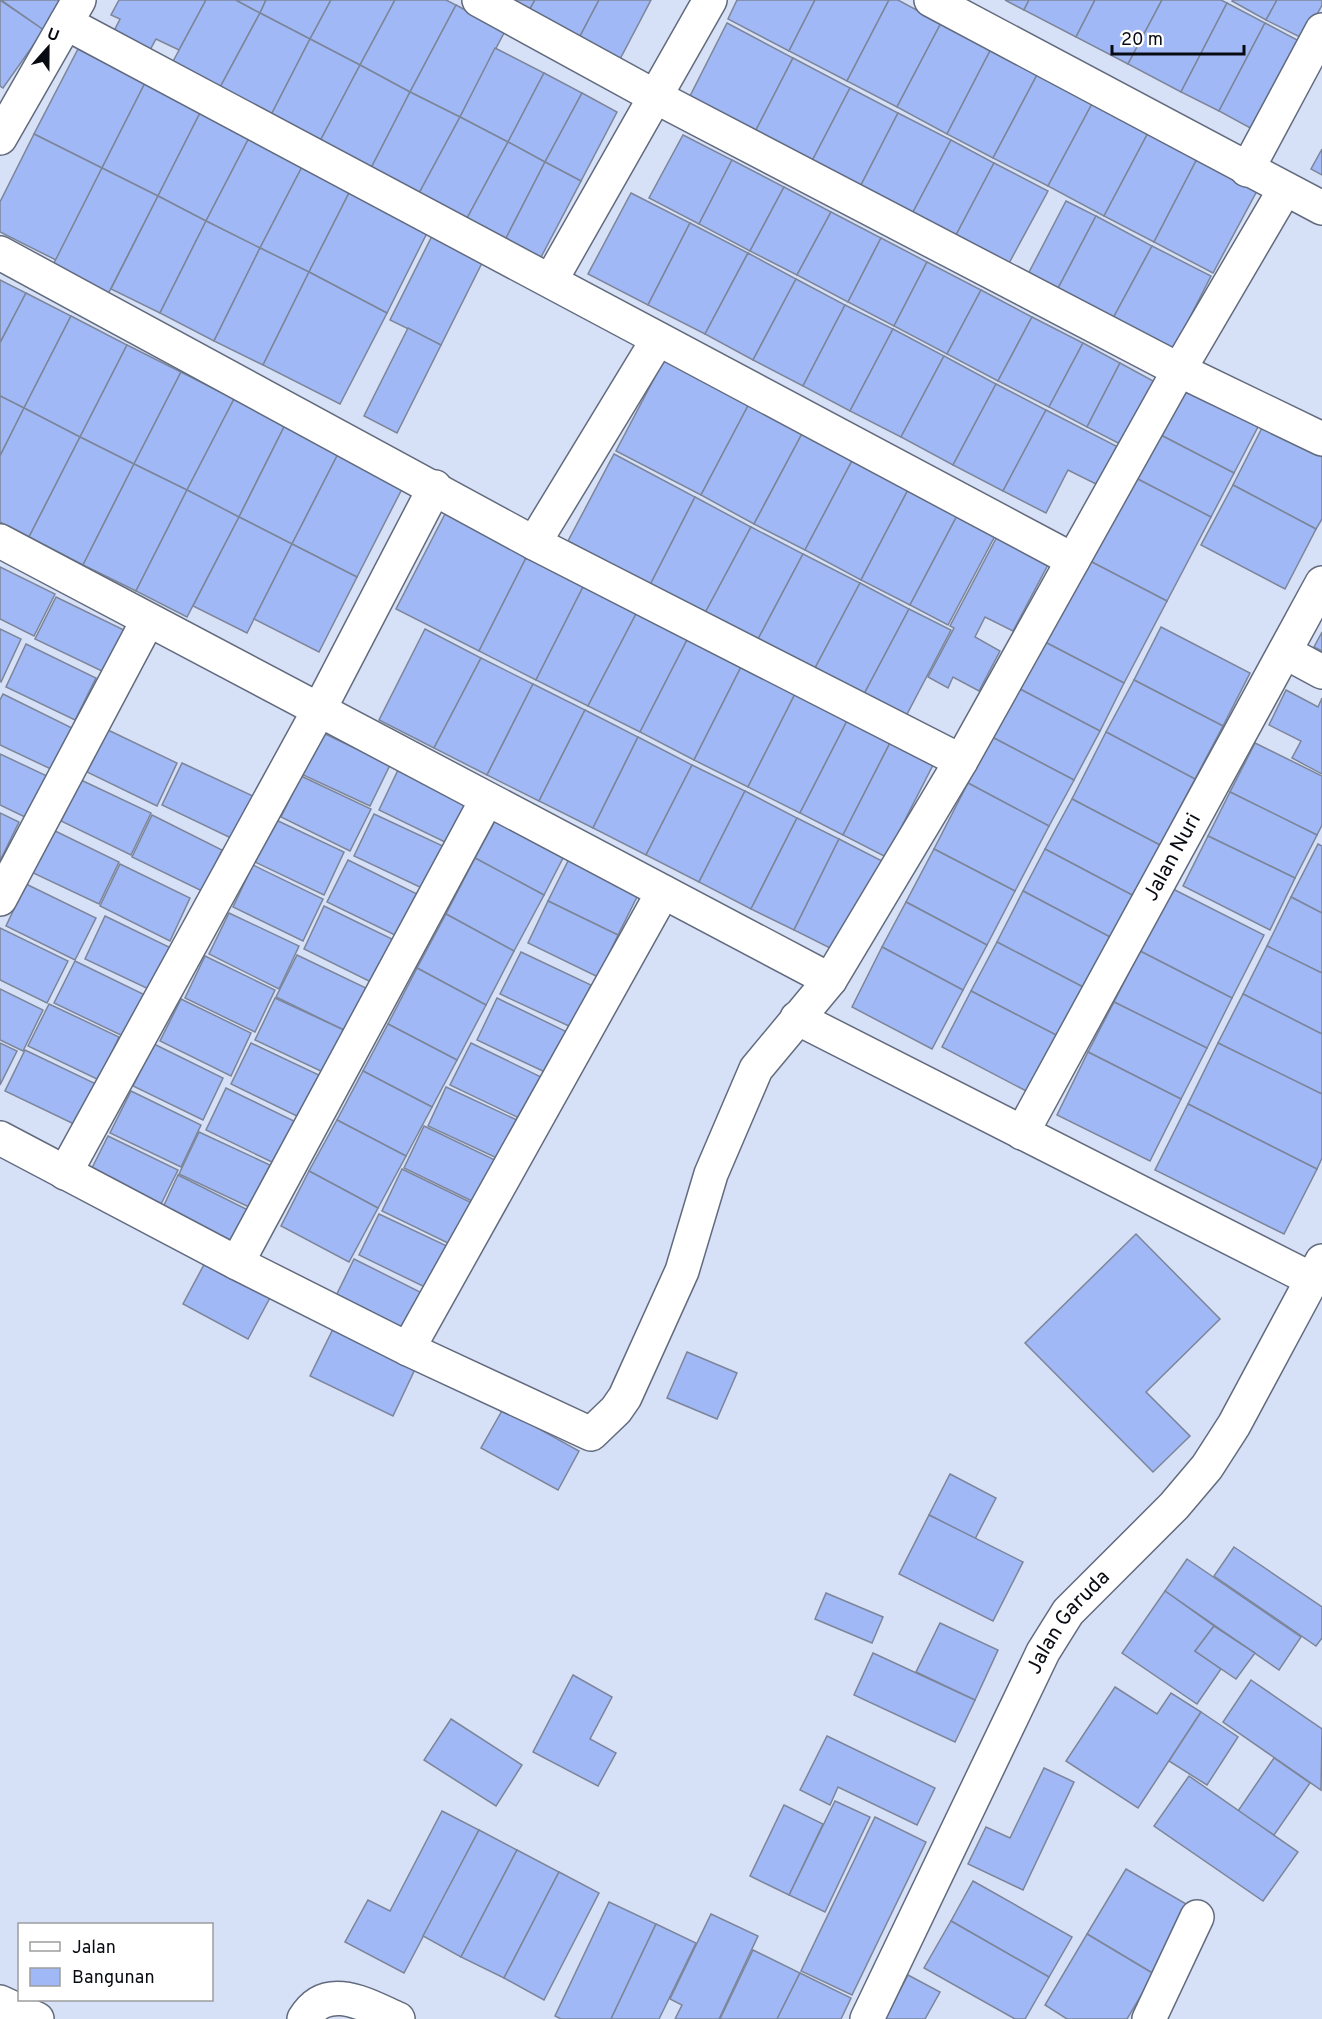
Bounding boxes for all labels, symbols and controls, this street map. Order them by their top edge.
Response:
north arrow [18,18,78,78]
scale bar [1112,18,1244,56]
text: U [44,24,62,47]
text: 20 m [1121,29,1163,52]
street label: Jalan Nuri [1137,809,1207,906]
street label: Jalan Garuda [1021,1564,1116,1679]
legend [18,1923,213,2001]
text: Jalan [72,1937,116,1960]
text: Bangunan [72,1967,155,1990]

